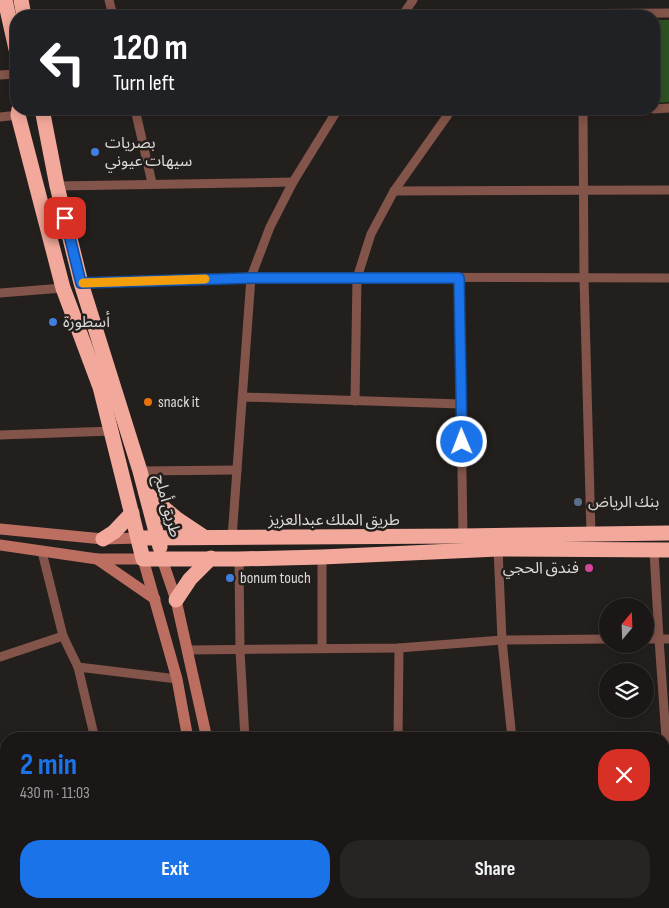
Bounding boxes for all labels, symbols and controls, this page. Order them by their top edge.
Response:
text: 120 m [113,27,188,70]
icon: left [30,30,95,95]
text: Turn left [113,70,175,97]
place label: بصريات سيهات عيوني [105,134,192,172]
marker: بصريات سيهات عيوني [89,146,101,158]
pin [44,197,86,239]
icon: arrive [51,204,79,232]
place label: أسطورة [63,311,110,332]
marker: أسطورة [47,316,59,328]
place label: snack it [158,393,200,412]
marker: snack it [142,396,154,408]
position arrow [435,415,487,467]
street label: طريق أملج [148,472,186,540]
place label: بنك الرياض [588,493,659,512]
marker: بنك الرياض [572,496,584,508]
street label: طريق الملك عبدالعزيز [267,511,400,530]
place label: فندق الحجي [503,559,579,579]
marker: فندق الحجي [583,562,595,574]
place label: bonum touch [240,569,311,588]
marker: bonum touch [224,572,236,584]
north arrow [599,598,654,652]
map controls [599,598,654,718]
button: layers [599,663,654,718]
text: 2 min [20,747,77,783]
button: close [598,749,650,801]
text: 430 m · 11:03 [20,784,90,803]
button: Exit [20,840,330,898]
button: Share [340,840,650,898]

